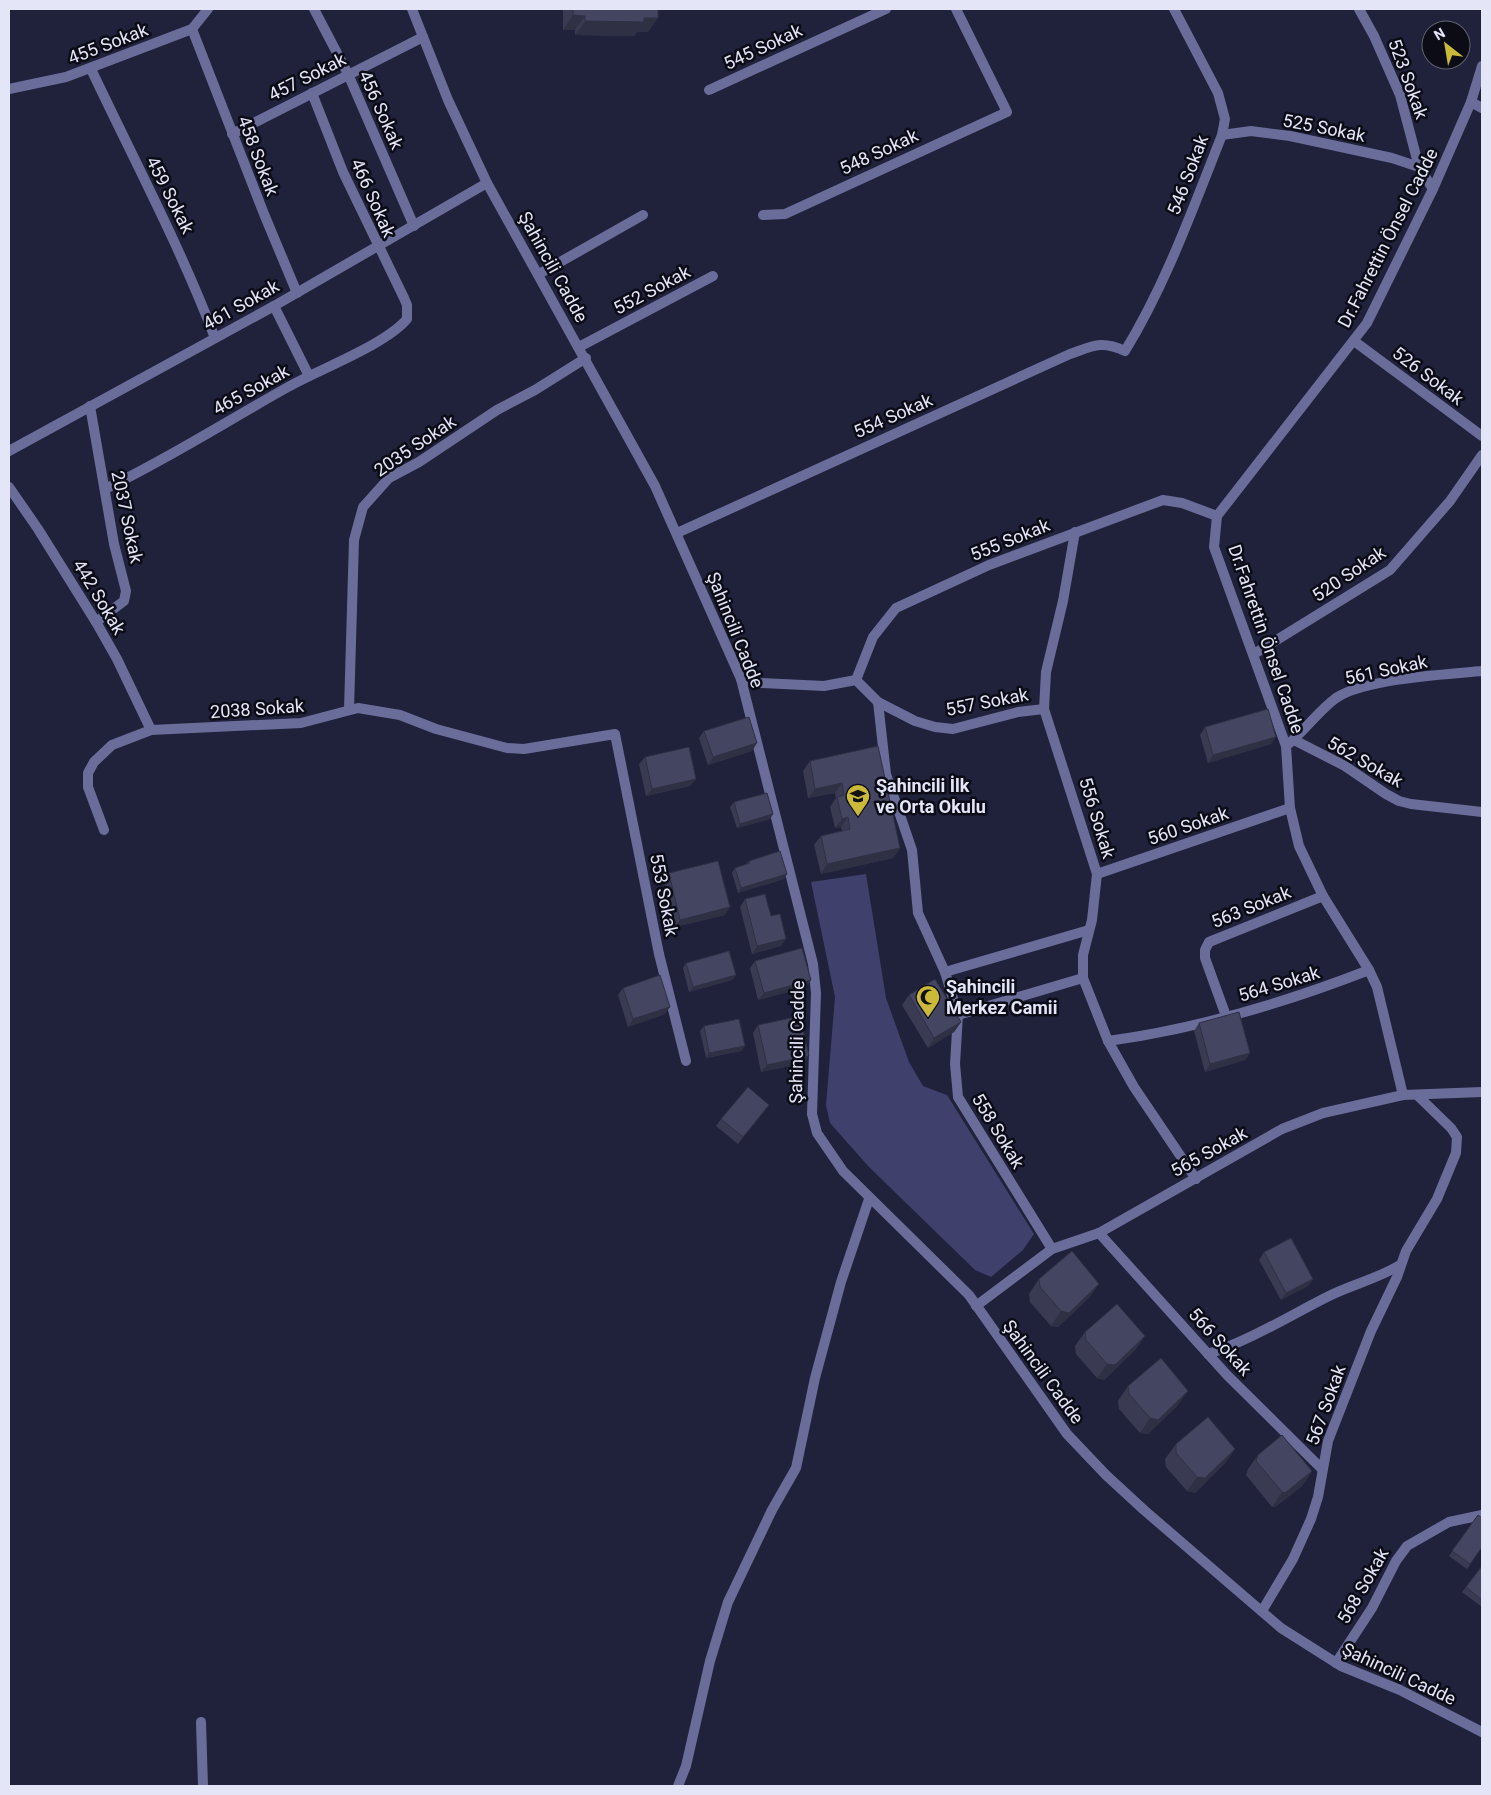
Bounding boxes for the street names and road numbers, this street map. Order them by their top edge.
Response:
street label: 455 Sokak [65,18,152,68]
street label: 545 Sokak [720,19,806,74]
street label: 523 Sokak [1384,36,1433,123]
street label: 457 Sokak [265,48,350,105]
street label: 456 Sokak [355,67,408,153]
street label: 525 Sokak [1281,109,1368,146]
street label: 458 Sokak [234,113,284,200]
street label: 548 Sokak [836,124,922,179]
street label: 546 Sokak [1163,131,1213,218]
street label: Dr.Fahrettin Önsel Cadde [1333,145,1442,331]
street label: 459 Sokak [142,153,199,238]
street label: 466 Sokak [347,155,400,241]
street label: Şahincili Cadde [514,208,592,326]
street label: 552 Sokak [610,260,694,319]
street label: 461 Sokak [199,275,283,334]
street label: 526 Sokak [1389,342,1469,410]
street label: 465 Sokak [209,360,293,419]
street label: 554 Sokak [850,389,936,442]
street label: 2035 Sokak [370,410,460,481]
street label: 2037 Sokak [107,469,148,566]
street label: 555 Sokak [967,514,1053,565]
street label: 520 Sokak [1308,541,1390,606]
street label: Dr.Fahrettin Önsel Cadde [1224,542,1309,736]
street label: 442 Sokak [69,555,130,639]
street label: Şahincili Cadde [703,569,768,691]
street label: 561 Sokak [1343,650,1430,688]
street label: 557 Sokak [944,683,1031,720]
street label: 2038 Sokak [209,695,305,722]
street label: 562 Sokak [1324,732,1408,792]
street label: 556 Sokak [1075,775,1120,862]
street label: 560 Sokak [1145,802,1232,849]
street label: 553 Sokak [646,852,683,939]
street label: 563 Sokak [1208,881,1294,932]
street label: 564 Sokak [1236,961,1323,1006]
street label: Şahincili Cadde [785,980,808,1104]
street label: 558 Sokak [968,1089,1029,1173]
street label: 565 Sokak [1167,1122,1251,1181]
street label: 566 Sokak [1185,1303,1257,1380]
street label: Şahincili Cadde [999,1316,1088,1428]
street label: 567 Sokak [1301,1361,1350,1448]
street label: 568 Sokak [1333,1543,1393,1627]
street label: Şahincili Cadde [1339,1638,1459,1709]

